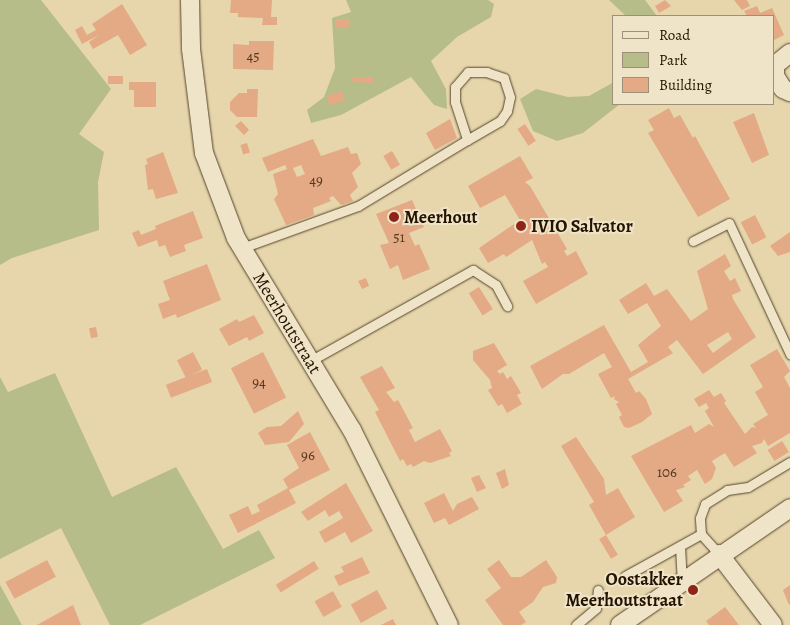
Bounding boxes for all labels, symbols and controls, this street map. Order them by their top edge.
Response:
legend [612,15,775,105]
text: Road [659,25,690,45]
house number: 45 [246,48,260,66]
text: Park [659,50,687,70]
text: Building [659,75,712,95]
house number: 49 [309,172,323,190]
place label: Meerhout [404,206,478,228]
marker: Meerhout [388,211,400,223]
place label: IVIO Salvator [531,215,633,237]
marker: IVIO Salvator [515,220,527,232]
house number: 51 [393,229,405,247]
street label: Meerhoutstraat [248,268,326,378]
house number: 94 [252,374,266,392]
house number: 96 [301,447,315,465]
house number: 106 [657,464,677,482]
place label: Oostakker Meerhoutstraat [566,569,683,612]
marker: Oostakker Meerhoutstraat [687,584,699,596]

